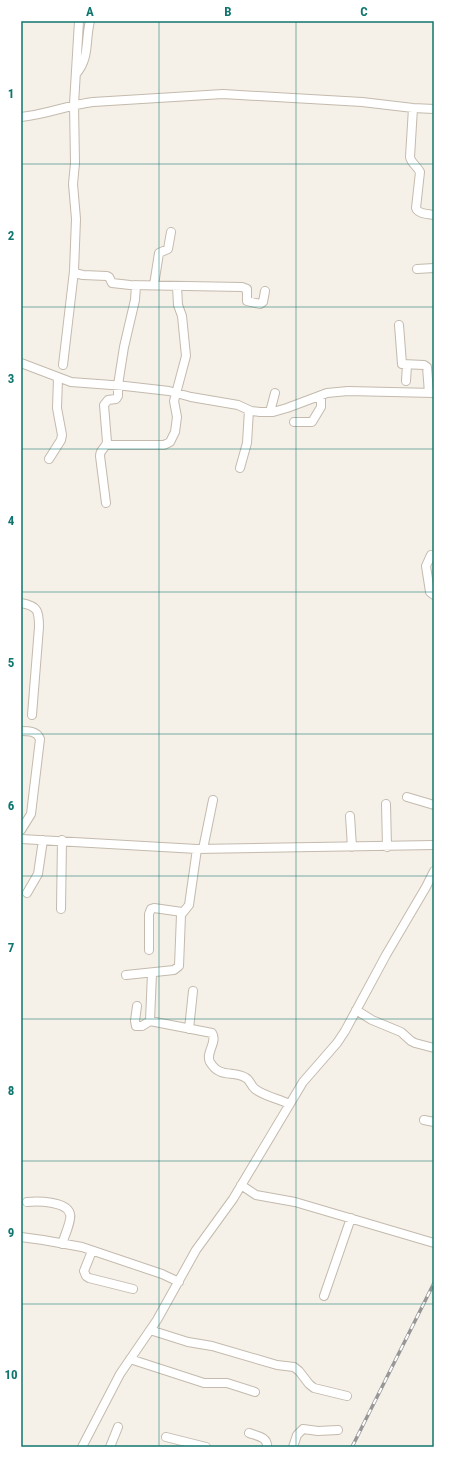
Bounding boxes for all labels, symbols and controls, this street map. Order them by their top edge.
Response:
text: A [86,4,94,19]
text: B [224,4,232,19]
text: C [360,4,368,19]
text: 1 [8,86,14,101]
text: 2 [8,228,15,243]
text: 3 [8,371,14,386]
text: 4 [8,513,15,528]
text: 5 [8,655,15,670]
text: 6 [8,798,15,813]
text: 7 [8,940,15,955]
text: 8 [8,1083,14,1098]
text: 9 [8,1225,14,1240]
text: 10 [4,1367,18,1382]

